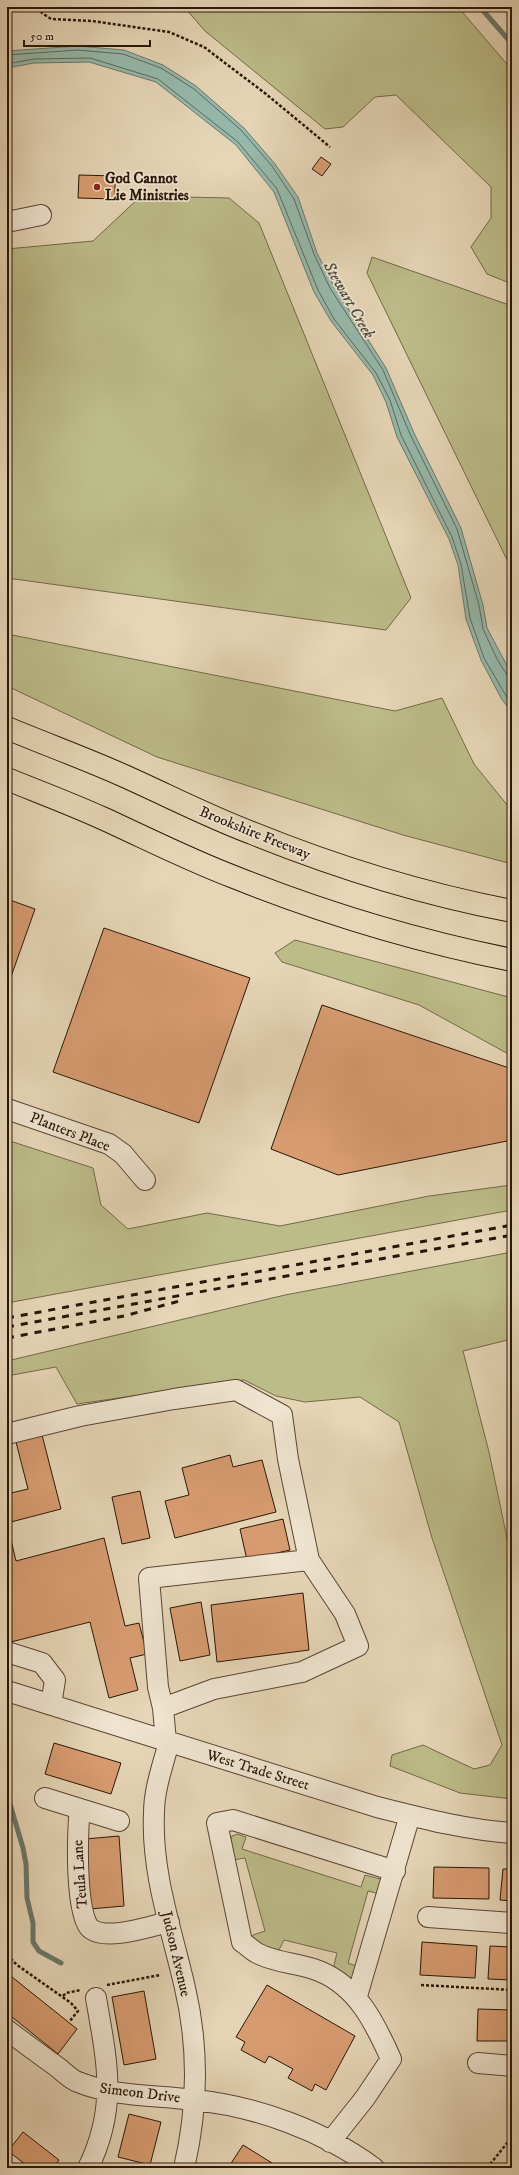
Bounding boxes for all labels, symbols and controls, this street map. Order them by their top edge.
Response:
scale bar [24,22,150,48]
text: 50 m [30,29,54,44]
place label: God Cannot Lie Ministries [105,169,189,205]
marker: God Cannot Lie Ministries [92,182,102,192]
water label: Stewart Creek [318,257,379,342]
street label: Brookshire Freeway [197,802,314,864]
street label: Planters Place [27,1108,113,1156]
street label: West Trade Street [203,1745,312,1795]
street label: Teula Lane [68,1839,92,1909]
street label: Judson Avenue [157,1908,195,1999]
street label: Simeon Drive [99,2079,181,2107]

